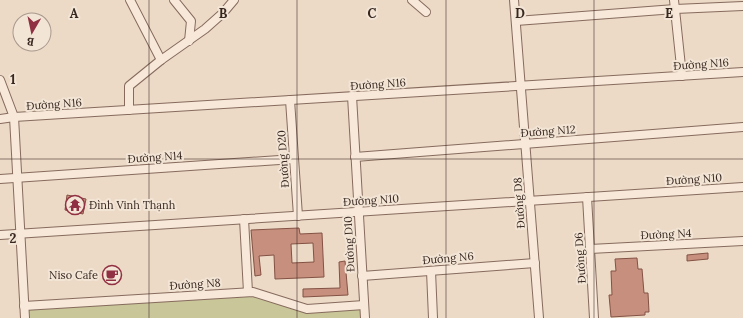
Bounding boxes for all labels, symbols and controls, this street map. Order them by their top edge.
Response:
text: A [70,5,79,22]
text: B [219,5,228,22]
text: C [368,5,377,22]
text: D [515,5,525,22]
text: E [665,5,673,22]
north arrow [12,12,52,52]
text: B [26,34,35,49]
street label: Đường N16 [673,55,729,73]
text: 1 [10,71,16,88]
street label: Đường N16 [350,75,406,93]
street label: Đường N16 [26,95,82,113]
street label: Đường N12 [520,122,576,140]
street label: Đường D20 [274,130,292,188]
street label: Đường N14 [127,148,183,166]
street label: Đường N10 [666,170,723,188]
street label: Đường D8 [510,177,528,229]
street label: Đường N10 [343,191,400,209]
temple icon: Đình Vinh Thạnh [64,194,86,216]
place label: Đình Vinh Thạnh [89,198,176,212]
street label: Đường D10 [341,216,357,272]
street label: Đường N4 [640,226,692,242]
text: 2 [10,230,17,247]
street label: Đường D6 [571,232,589,284]
street label: Đường N6 [422,249,474,267]
cafe icon: Niso Cafe [101,264,123,286]
place label: Niso Cafe [49,268,98,282]
street label: Đường N8 [169,275,221,293]

